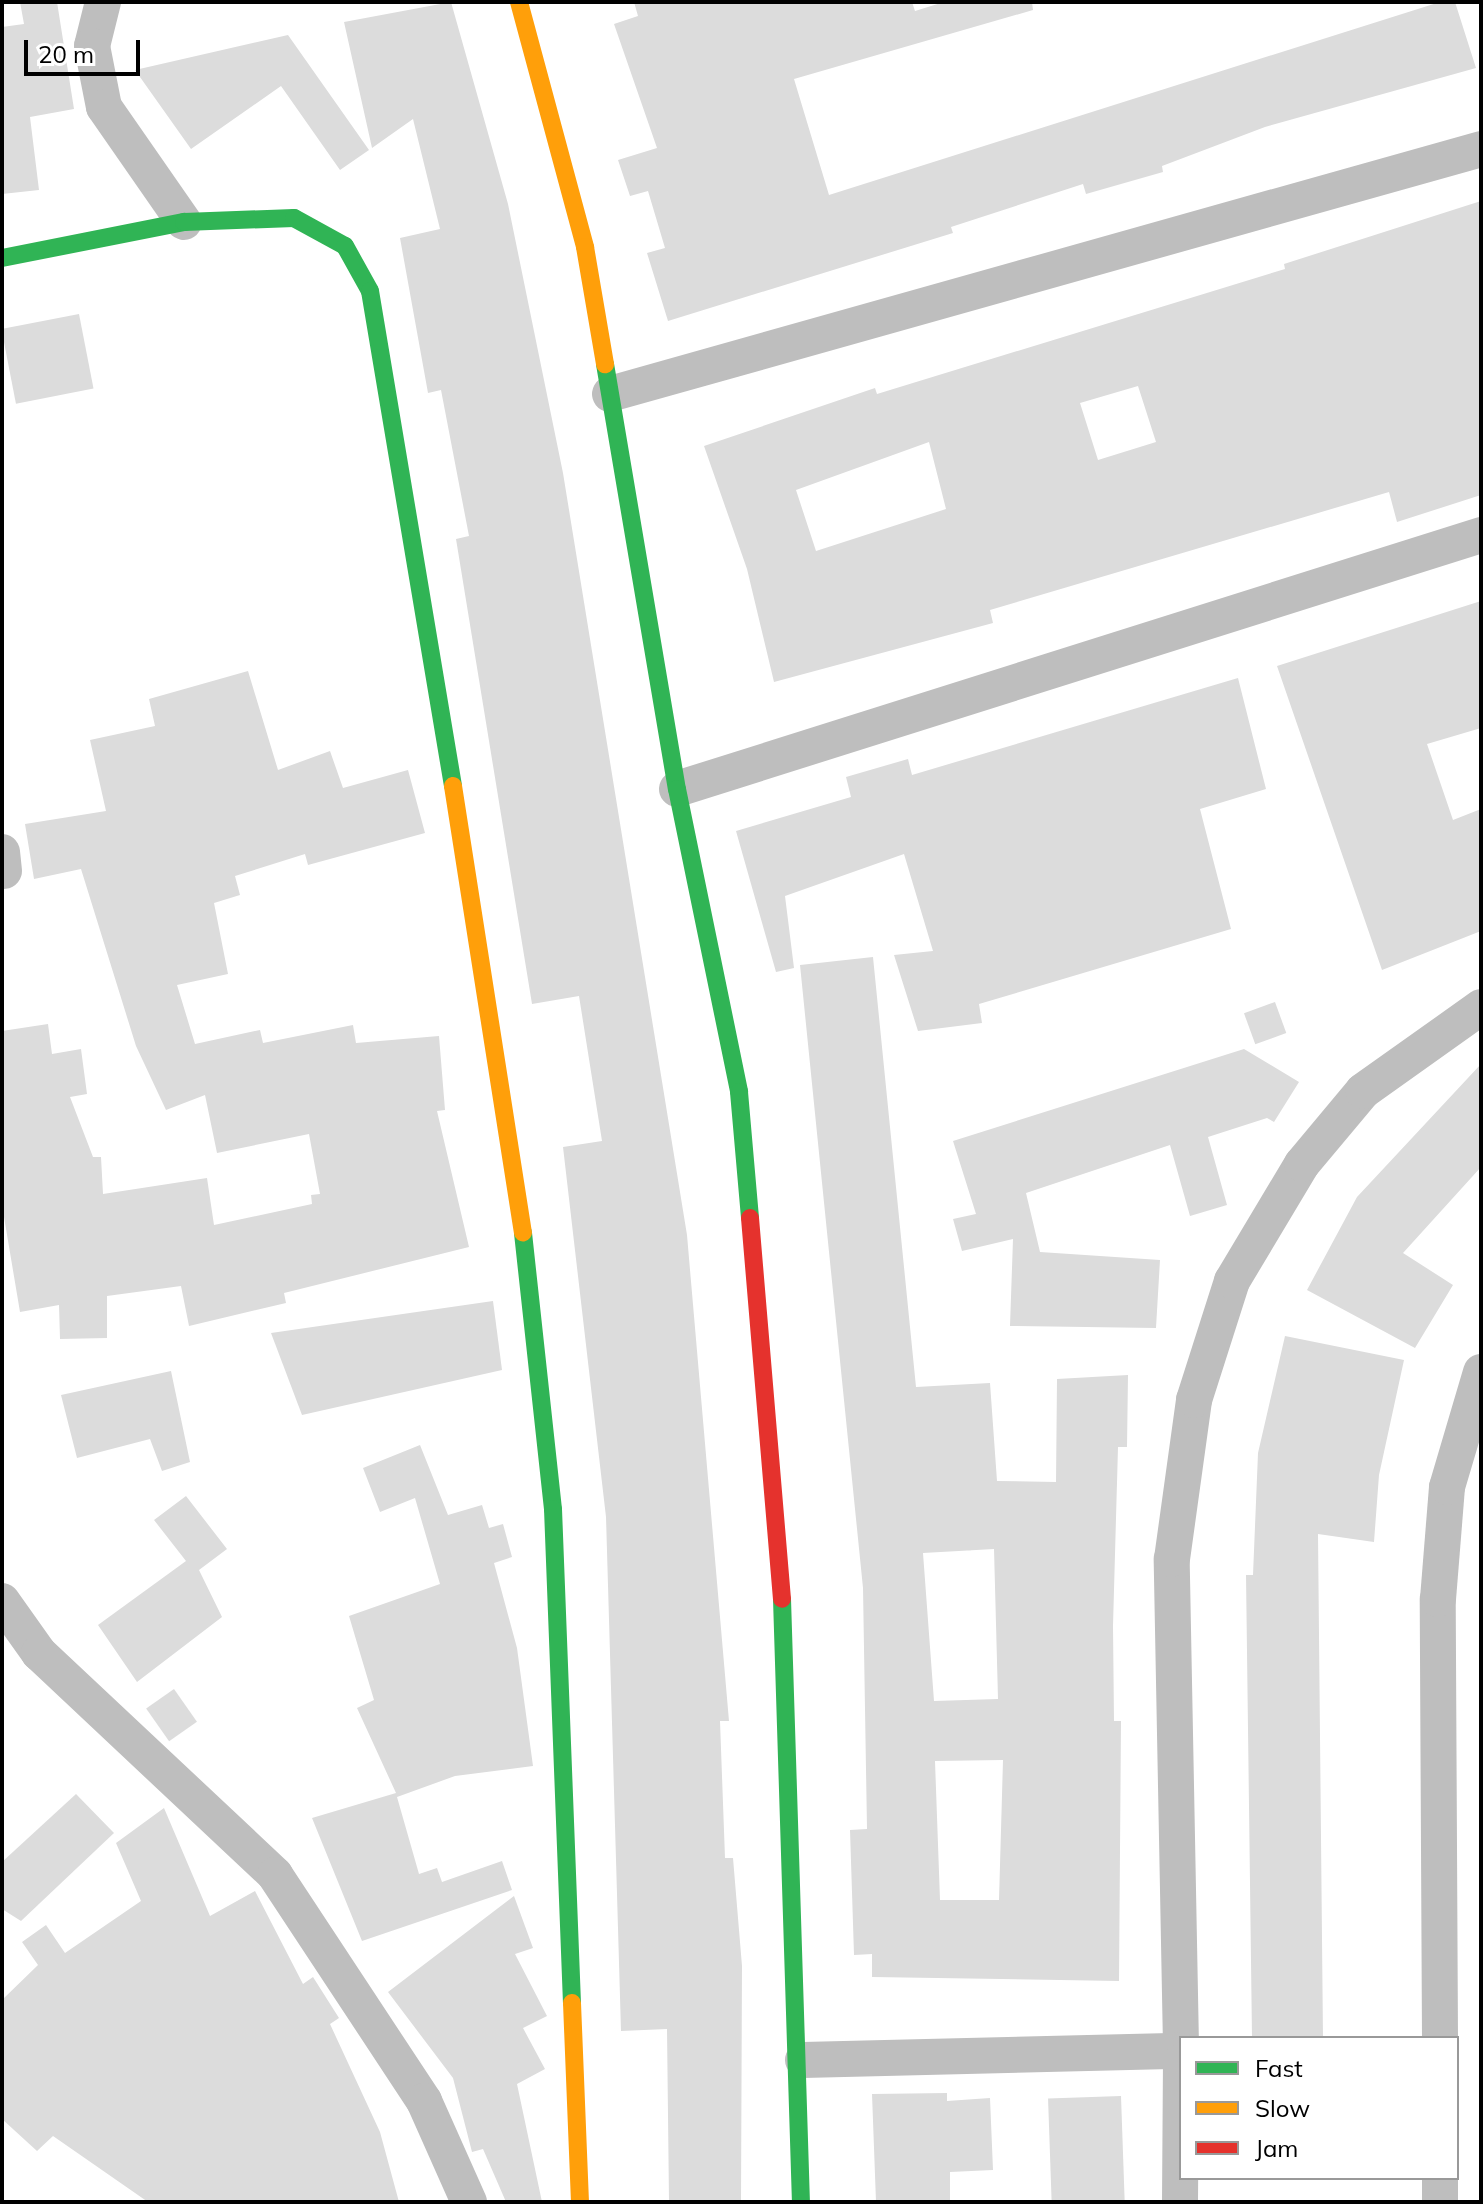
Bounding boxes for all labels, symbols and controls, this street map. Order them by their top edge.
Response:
scale bar [28,24,144,74]
text: 20 m [38,39,94,69]
legend [1179,2036,1459,2180]
text: Fast [1255,2053,1303,2083]
text: Slow [1255,2093,1310,2123]
text: Jam [1255,2133,1298,2163]

